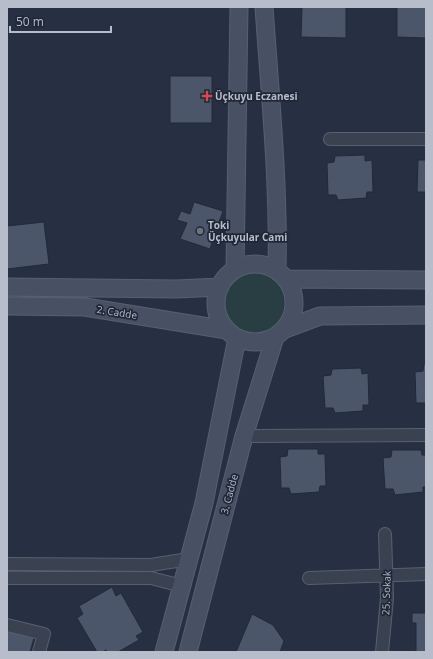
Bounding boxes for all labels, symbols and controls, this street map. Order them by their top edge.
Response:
scale bar [10,8,111,34]
text: 50 m [16,13,44,30]
place label: Üçkuyu Eczanesi [215,89,298,103]
marker: Üçkuyu Eczanesi [202,91,212,101]
place label: Toki Üçkuyular Cami [208,218,287,244]
marker: Toki Üçkuyular Cami [195,226,205,236]
street label: 2. Cadde [96,302,139,322]
street label: 3. Cadde [217,472,241,515]
street label: 25. Sokak [378,570,394,615]

